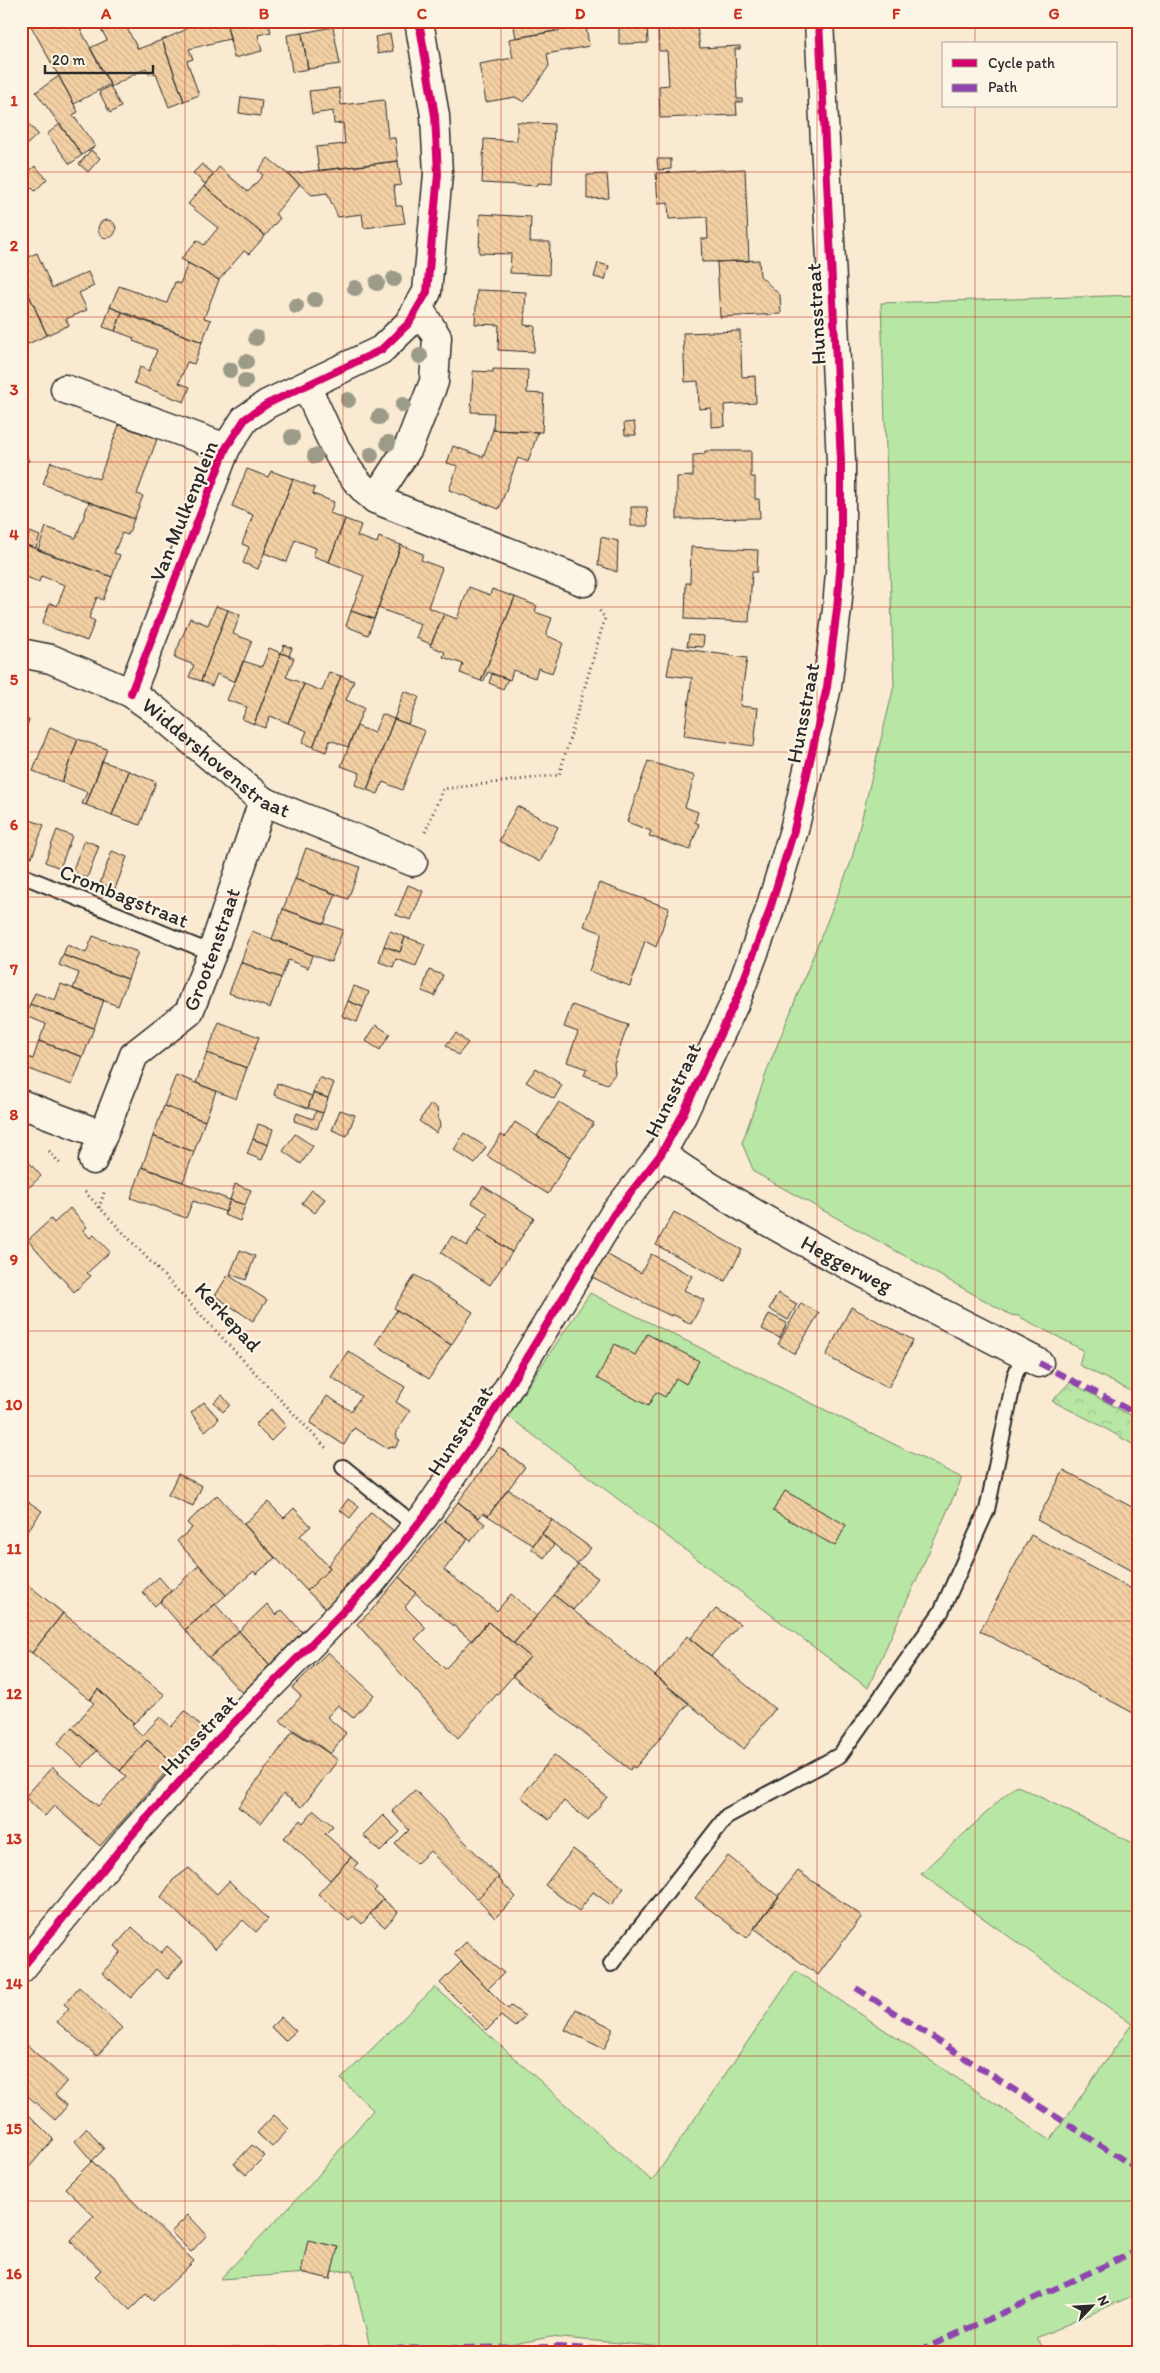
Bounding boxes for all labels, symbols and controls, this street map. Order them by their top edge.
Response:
text: A [100,4,112,23]
text: B [259,4,270,23]
text: C [417,4,428,23]
text: D [575,4,586,23]
text: E [734,4,743,23]
text: F [892,4,901,23]
text: G [1048,4,1060,23]
scale bar [45,42,152,74]
legend [942,42,1118,108]
text: 20 m [52,51,86,69]
text: Cycle path [988,54,1055,72]
text: Path [988,78,1017,96]
text: 1 [10,91,18,110]
text: 2 [10,236,19,255]
street label: Hunsstraat [800,262,831,365]
text: 3 [10,380,19,399]
street label: Van Mulkenplein [144,437,223,585]
text: 4 [9,525,19,544]
street label: Hunsstraat [781,660,825,765]
text: 5 [10,670,19,689]
street label: Widdershovenstraat [138,692,294,823]
text: 6 [10,815,19,834]
street label: Crombagstraat [56,858,192,933]
street label: Grootenstraat [178,885,245,1015]
text: 7 [9,960,18,979]
street label: Hunsstraat [639,1038,706,1141]
text: 8 [10,1105,19,1124]
street label: Heggerweg [797,1230,897,1298]
text: 9 [10,1250,18,1269]
street label: Kerkepad [190,1277,267,1357]
street label: Hunsstraat [421,1381,498,1480]
text: 10 [5,1395,23,1414]
text: 11 [7,1539,22,1558]
text: 12 [6,1684,23,1703]
street label: Hunsstraat [155,1689,243,1780]
text: 13 [6,1829,22,1848]
text: 14 [5,1974,23,1993]
text: 15 [6,2119,23,2138]
text: 16 [6,2264,22,2283]
north arrow [1068,2280,1118,2330]
text: N [1094,2293,1113,2309]

